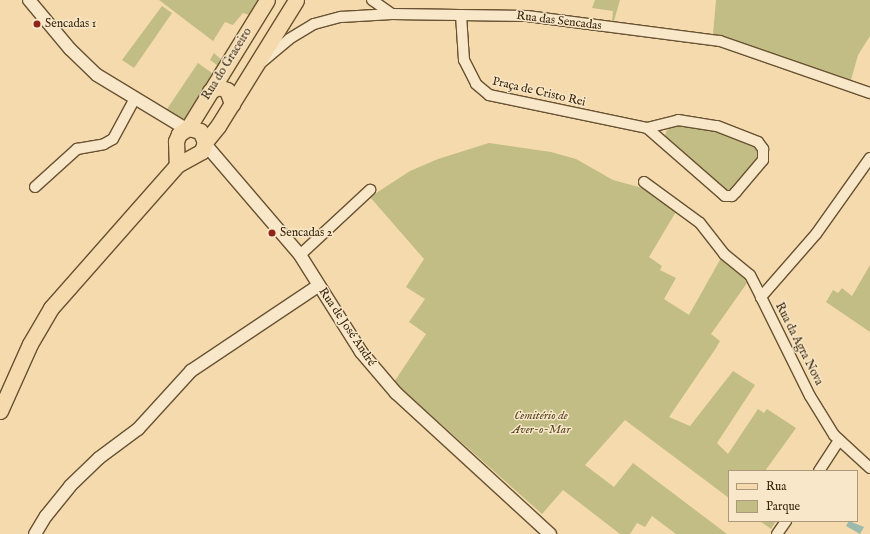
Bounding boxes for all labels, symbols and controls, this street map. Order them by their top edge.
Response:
street label: Rua das Sencadas [516,9,602,33]
place label: Sencadas 1 [45,17,96,31]
marker: Sencadas 1 [32,19,42,29]
street label: Rua do Graceiro [199,25,255,103]
street label: Praça de Cristo Rei [491,74,587,110]
place label: Sencadas 2 [280,226,332,240]
marker: Sencadas 2 [267,228,277,238]
street label: Rua de José André [315,285,379,369]
street label: Rua da Agra Nova [772,300,826,388]
park label: Cemitério de Aver-o-Mar [512,409,570,437]
legend [728,470,858,522]
text: Rua [766,479,786,494]
text: Parque [766,499,800,514]

